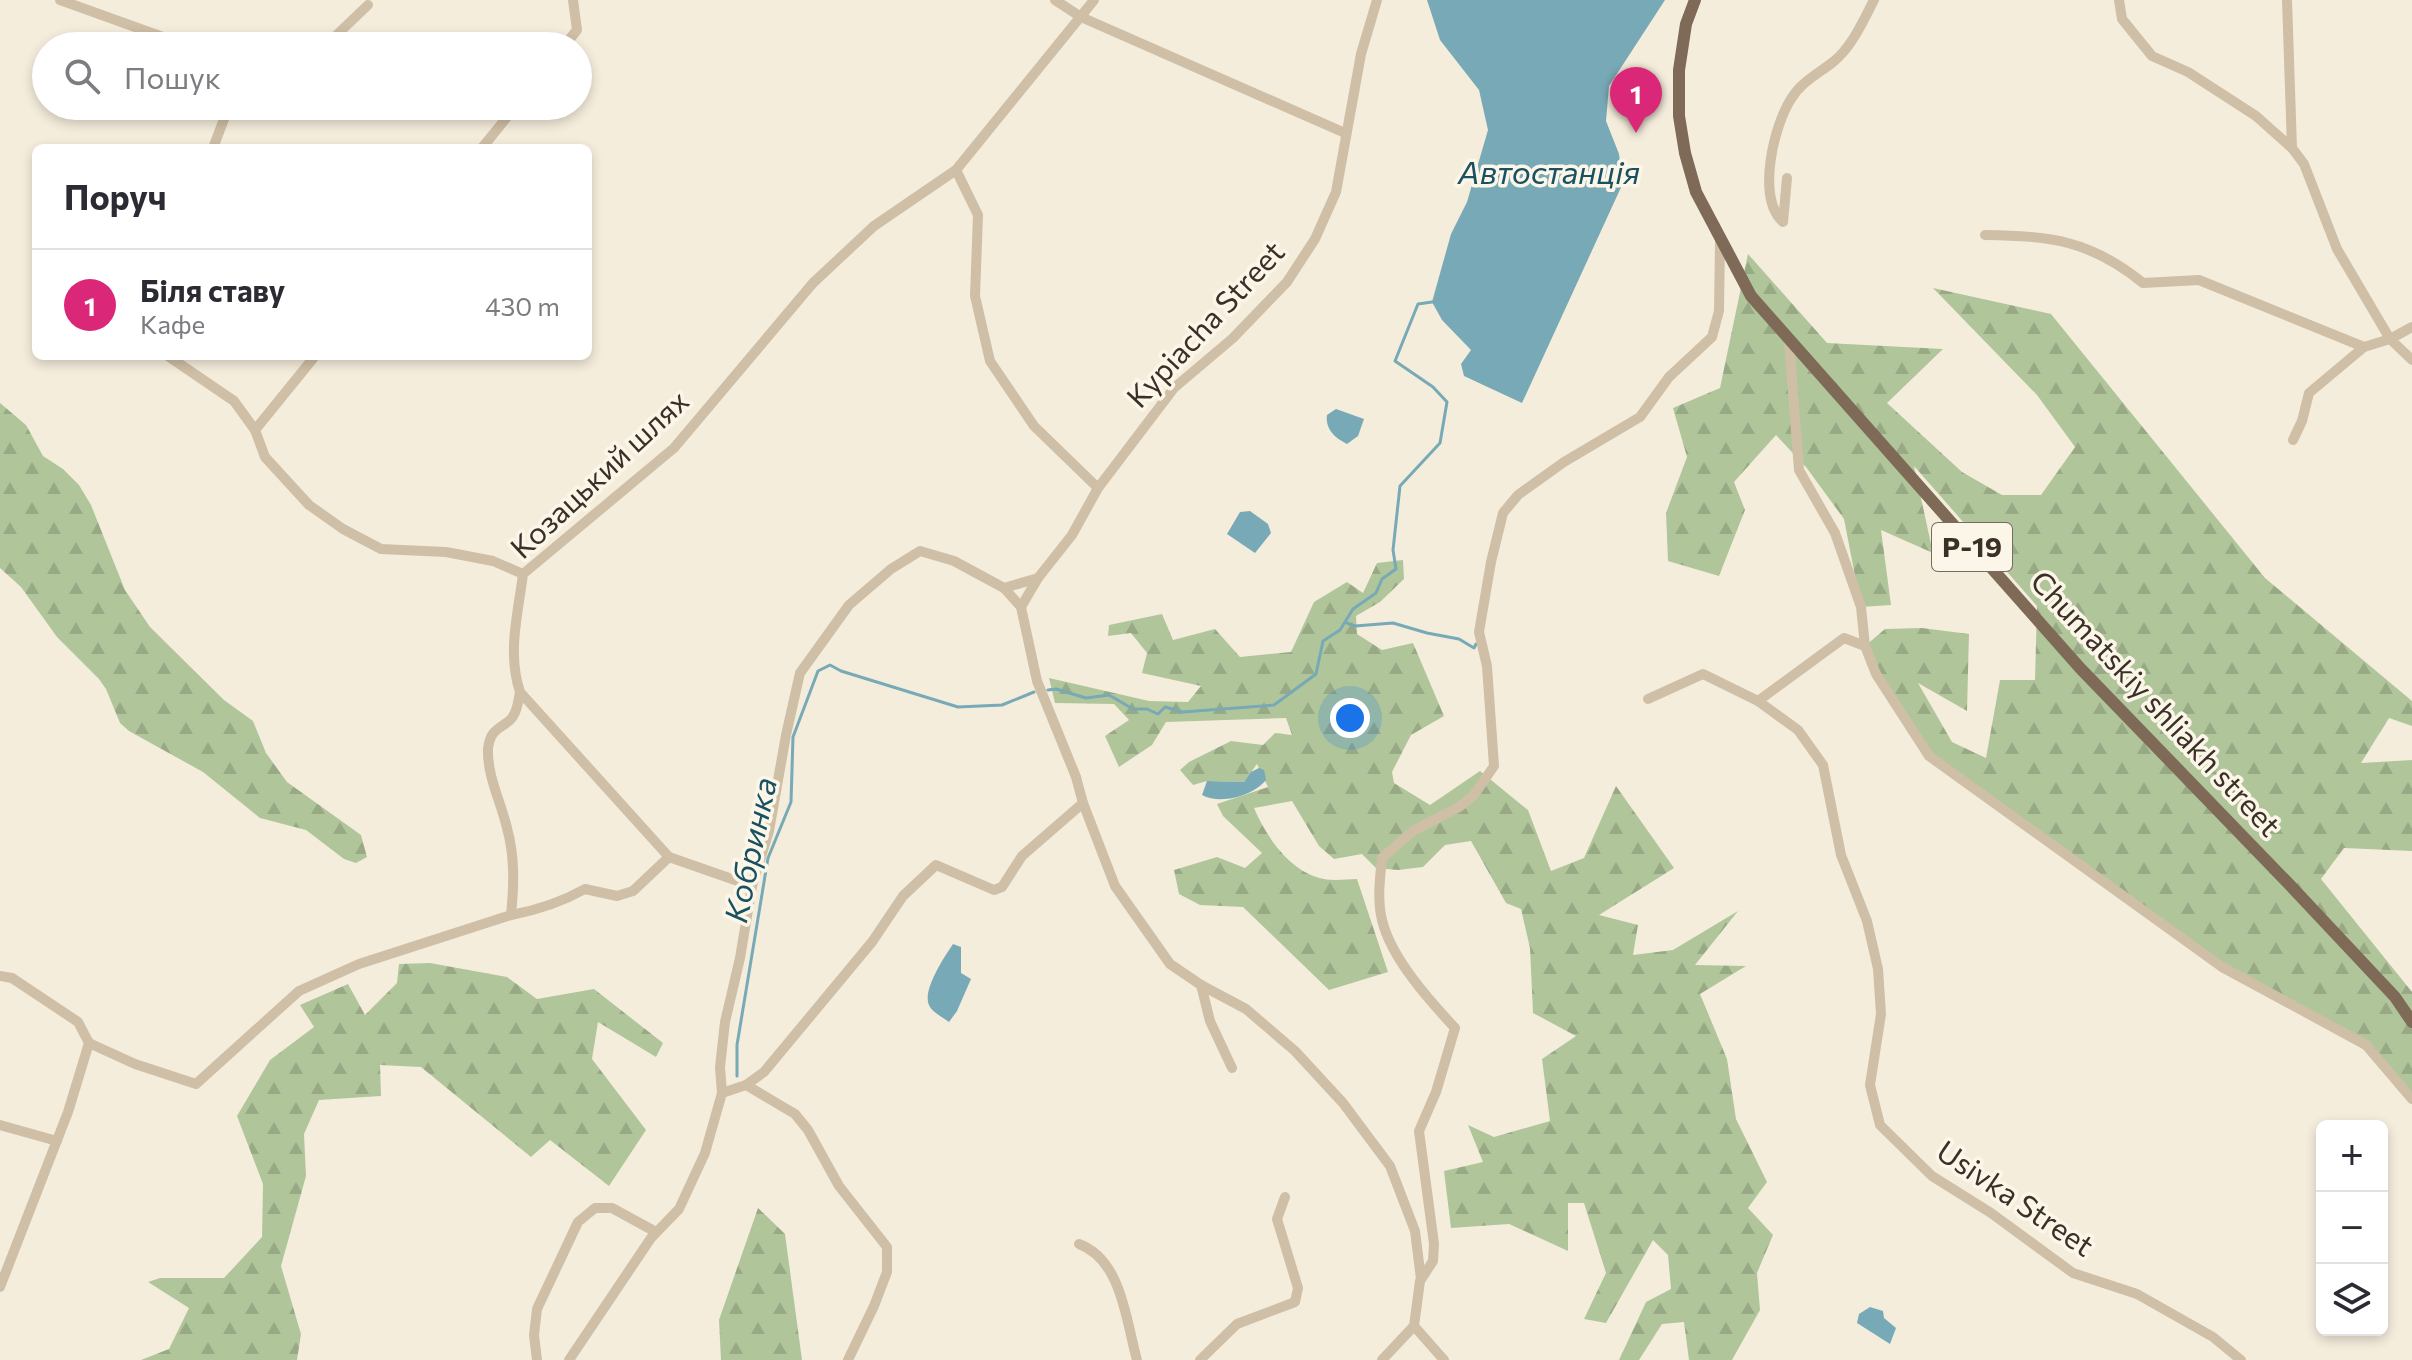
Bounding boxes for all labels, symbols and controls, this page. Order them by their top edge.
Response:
search box [32,32,592,120]
icon: search [60,54,104,98]
text: Пошук [124,58,221,95]
pin: 1 [1610,67,1662,133]
water label: Автостанція [1457,151,1640,191]
text: Поруч [64,175,167,217]
street label: Kypiacha Street [1118,232,1291,414]
text: Біля ставу [140,271,285,308]
text: 1 [84,290,96,321]
text: 430 m [485,290,560,321]
text: Кафе [140,308,205,339]
street label: Козацький шлях [502,381,695,565]
road number: Р-19 [1932,523,2012,571]
street label: Chumatskiy shliakh street [2024,562,2290,843]
your location [1330,698,1370,738]
water label: Кобринка [714,773,784,926]
map controls [2316,1120,2388,1336]
button: + [2316,1120,2388,1192]
street label: Usivka Street [1931,1131,2102,1263]
button: − [2316,1192,2388,1264]
button: layers [2316,1264,2388,1336]

